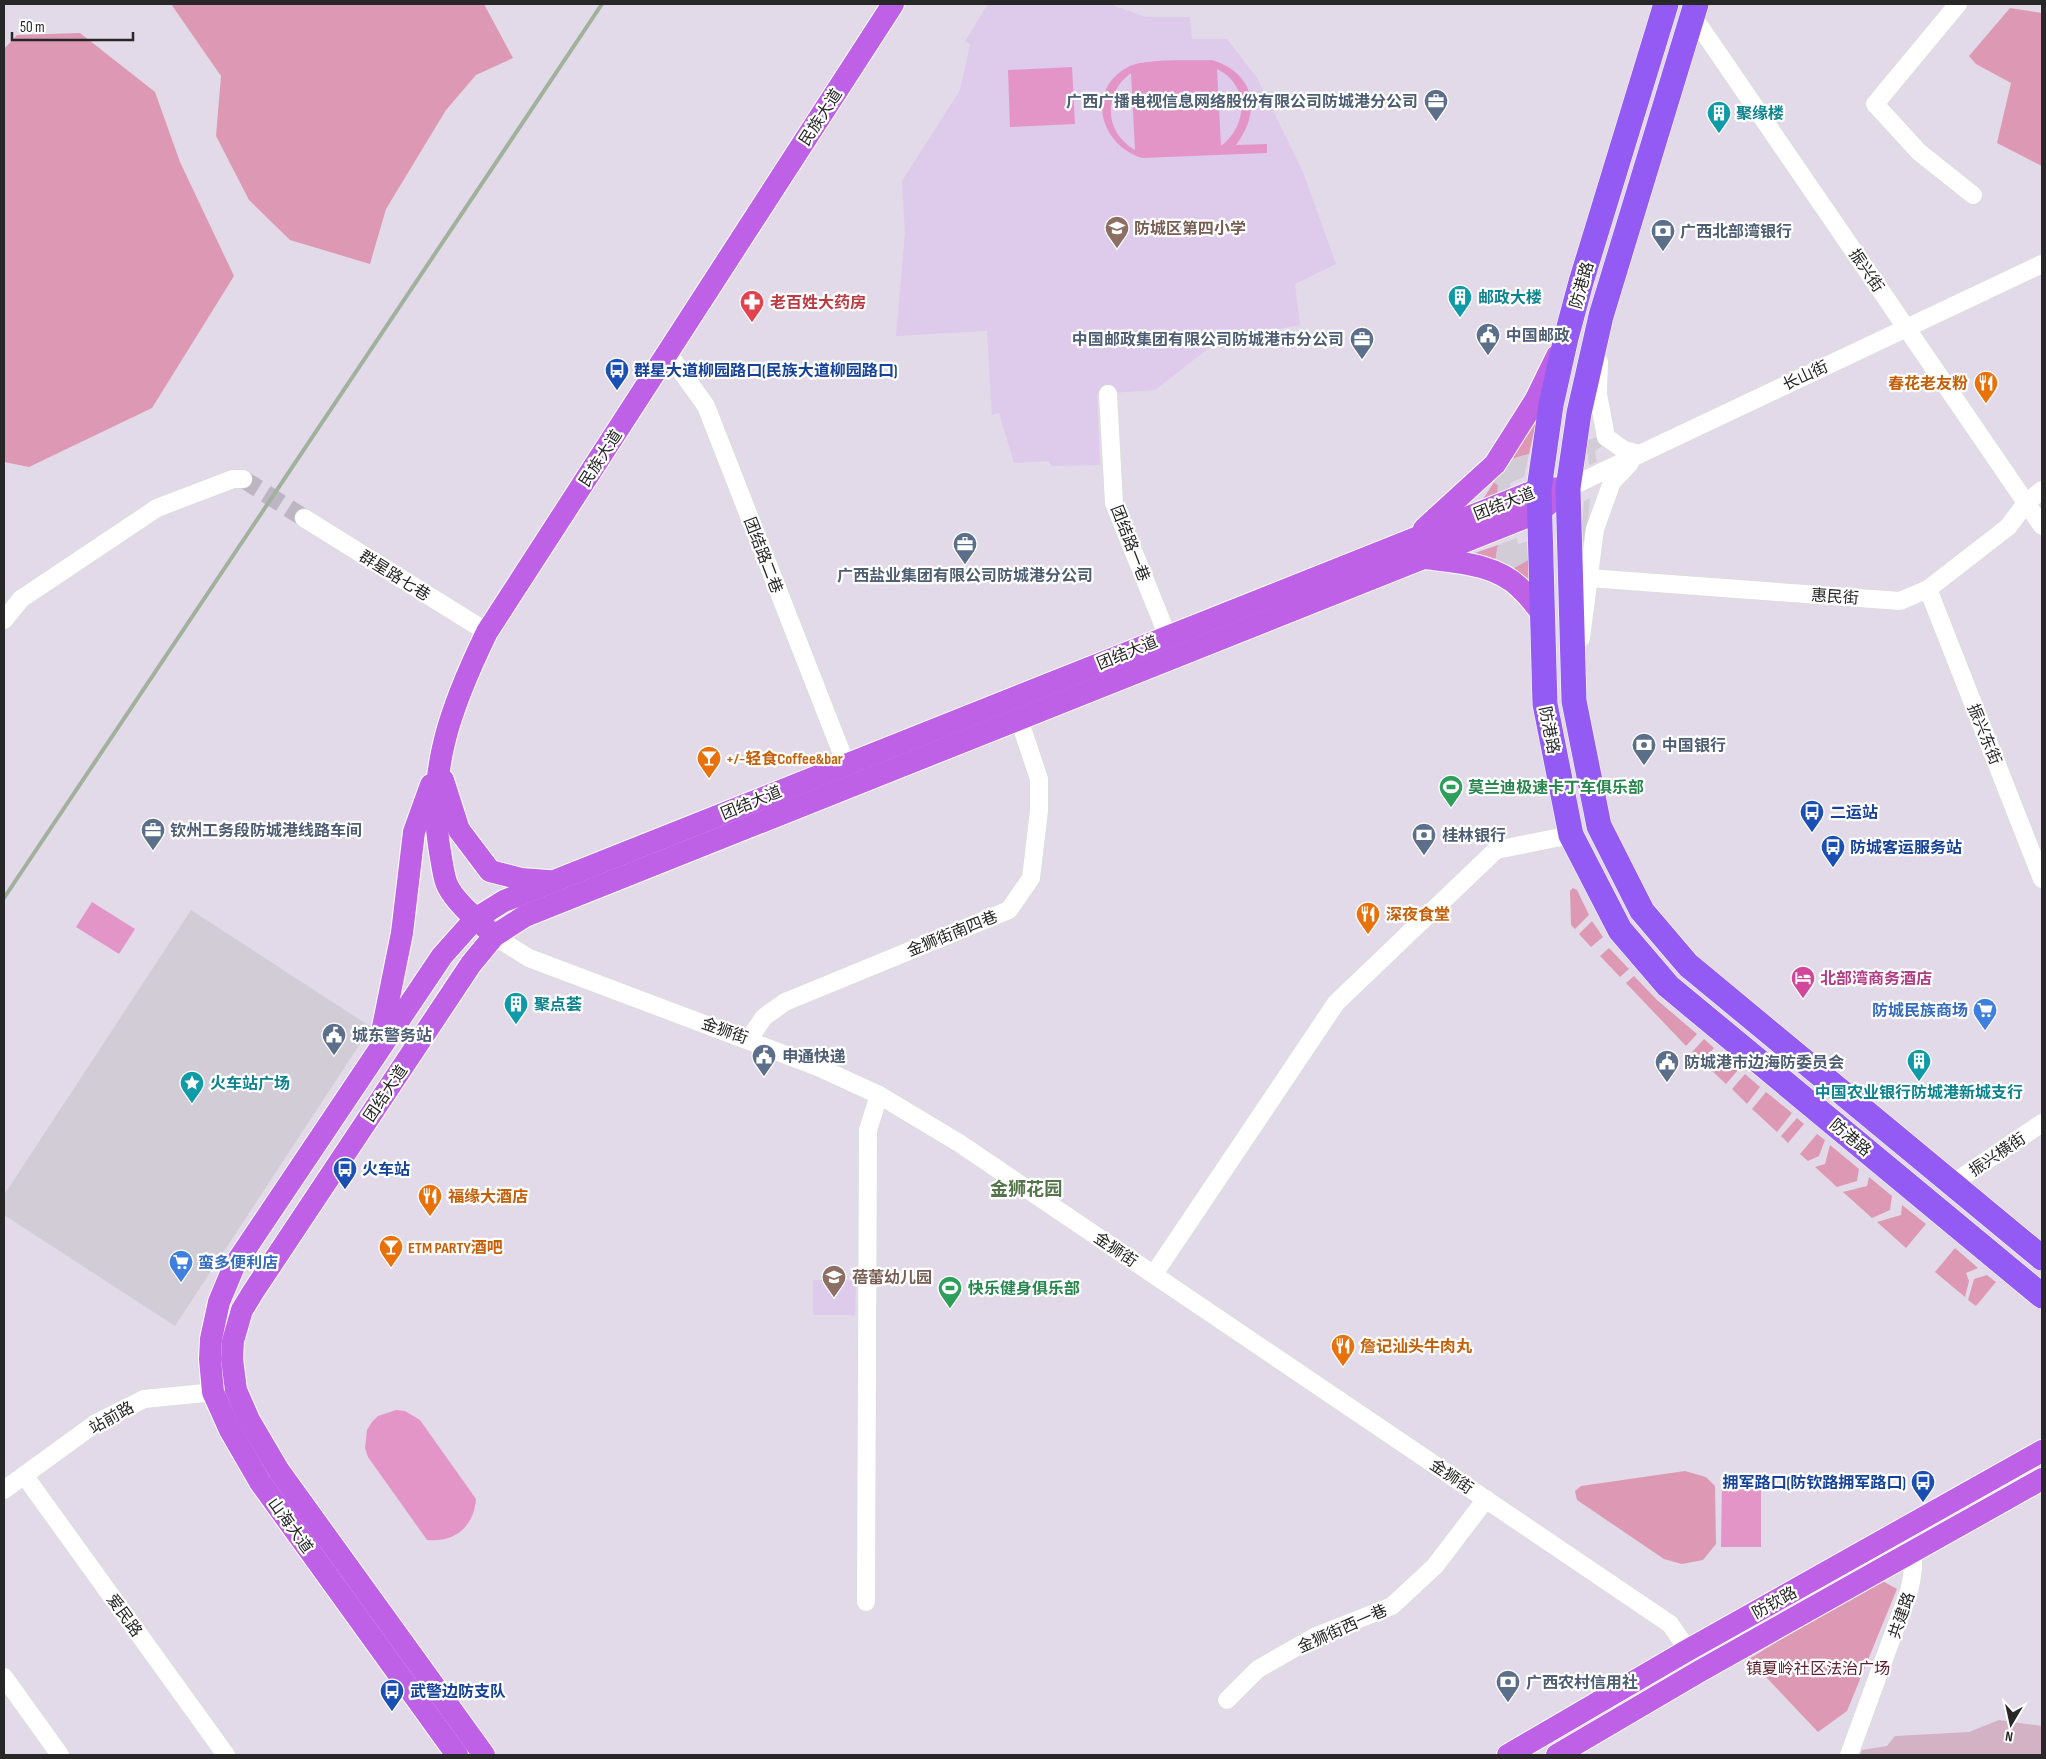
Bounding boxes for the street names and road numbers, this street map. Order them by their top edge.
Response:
street label: 民族大道 [796,86,847,150]
street label: 振兴街 [1844,246,1887,296]
street label: 防港路 [1567,260,1598,311]
street label: 长山街 [1780,358,1831,395]
street label: 民族大道 [576,427,627,491]
street label: 团结大道 [1471,484,1538,525]
street label: 团结路一巷 [1106,503,1153,584]
street label: 团结路二巷 [739,515,786,596]
street label: 群星路七巷 [355,547,433,606]
street label: 惠民街 [1810,586,1860,609]
street label: 团结大道 [1094,633,1161,674]
street label: 振兴东街 [1963,701,2004,768]
street label: 防港路 [1535,705,1562,756]
street label: 团结大道 [718,783,785,824]
street label: 金狮街南四巷 [904,908,1001,961]
street label: 金狮街 [699,1014,750,1049]
street label: 团结大道 [360,1062,412,1126]
street label: 防港路 [1826,1115,1875,1161]
street label: 振兴横街 [1966,1129,2030,1181]
street label: 金狮街 [1090,1229,1140,1272]
street label: 站前路 [86,1398,137,1438]
street label: 金狮街 [1426,1456,1476,1499]
street label: 山海大道 [263,1494,316,1557]
street label: 防钦路 [1749,1583,1800,1623]
street label: 共建路 [1886,1590,1919,1641]
street label: 爱民路 [102,1591,146,1641]
street label: 金狮街西一巷 [1295,1601,1390,1658]

